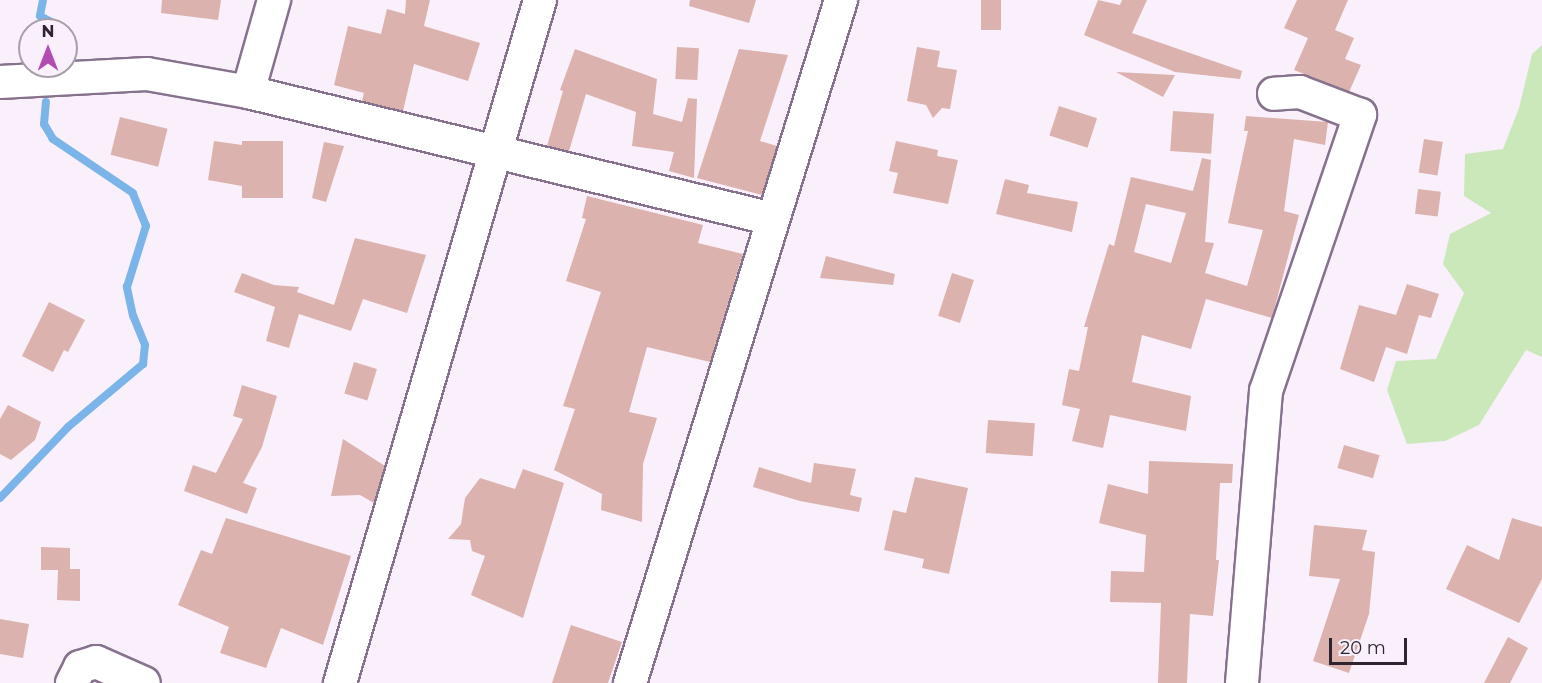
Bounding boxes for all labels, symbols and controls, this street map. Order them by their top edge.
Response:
north arrow [18,18,78,78]
text: N [42,22,54,41]
scale bar [1332,626,1410,664]
text: 20 m [1340,637,1386,659]

